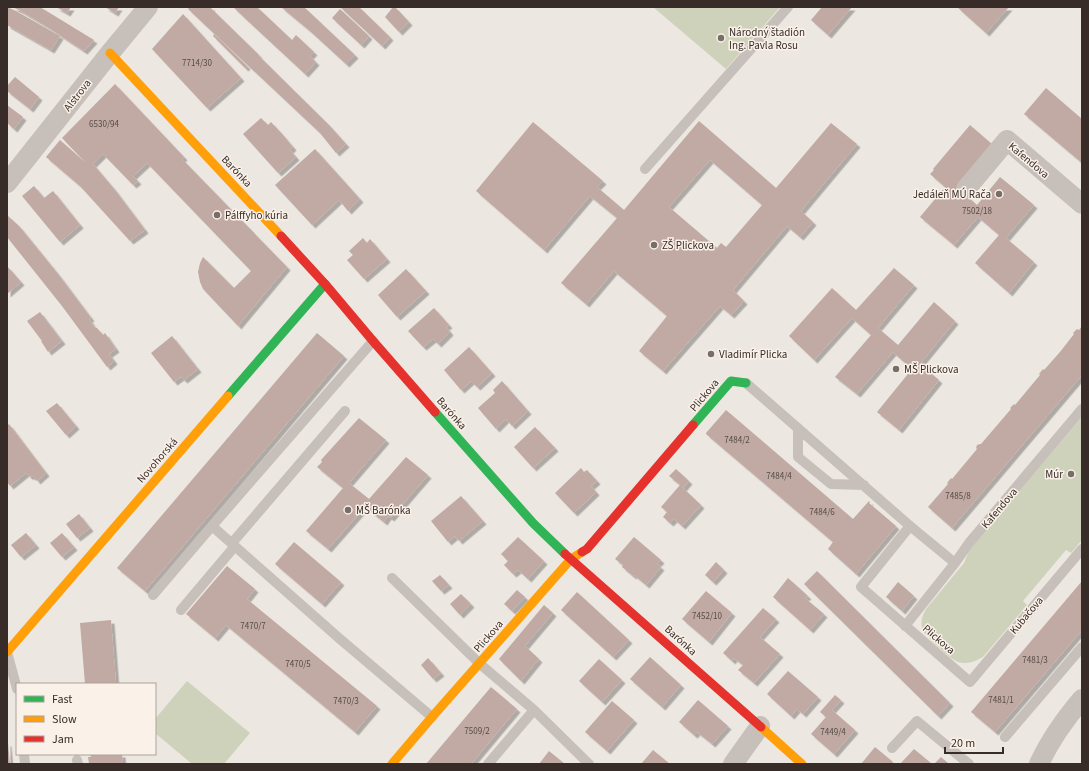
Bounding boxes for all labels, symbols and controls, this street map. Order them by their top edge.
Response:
place label: Národný štadión Ing. Pavla Rosu [729,25,805,53]
marker: Národný štadión Ing. Pavla Rosu [716,33,726,43]
house number: 7714/30 [182,57,213,70]
street label: Alstrova [60,76,95,114]
house number: 6530/94 [89,118,120,131]
street label: Kafendova [1005,139,1052,182]
street label: Barónka [218,152,255,191]
place label: Jedáleň MÚ Rača [913,187,991,202]
marker: Jedáleň MÚ Rača [994,189,1004,199]
house number: 7502/18 [962,205,993,218]
place label: Pálffyho kúria [225,208,288,223]
marker: Pálffyho kúria [212,210,222,220]
place label: ZŠ Plickova [662,238,714,253]
marker: ZŠ Plickova [649,240,659,250]
place label: Vladimír Plicka [719,347,787,362]
marker: Vladimír Plicka [706,349,716,359]
place label: MŠ Plickova [904,362,958,377]
marker: MŠ Plickova [891,364,901,374]
street label: Plickova [686,376,722,415]
street label: Barónka [433,394,470,433]
house number: 7484/2 [724,434,750,447]
street label: Novohorská [134,435,181,486]
place label: Múr [1045,467,1063,482]
marker: Múr [1066,469,1076,479]
house number: 7484/4 [766,470,792,483]
street label: Kafendova [978,485,1021,532]
house number: 7485/8 [945,490,971,503]
place label: MŠ Barónka [356,503,411,518]
marker: MŠ Barónka [343,505,353,515]
house number: 7484/6 [809,506,835,519]
street label: Kubačova [1006,593,1047,637]
house number: 7452/10 [692,610,723,623]
street label: Plickova [470,617,507,656]
house number: 7470/7 [240,620,266,633]
street label: Plickova [919,621,958,658]
street label: Barónka [661,622,700,659]
house number: 7481/3 [1022,654,1048,667]
house number: 7470/5 [285,658,311,671]
legend [16,683,156,755]
text: Fast [52,691,72,708]
house number: 7481/1 [988,694,1014,707]
house number: 7470/3 [333,695,359,708]
text: Slow [52,711,77,728]
house number: 7509/2 [464,725,490,738]
house number: 7449/4 [820,726,846,739]
scale bar [945,729,1003,755]
text: Jam [52,731,74,748]
text: 20 m [951,735,975,752]

